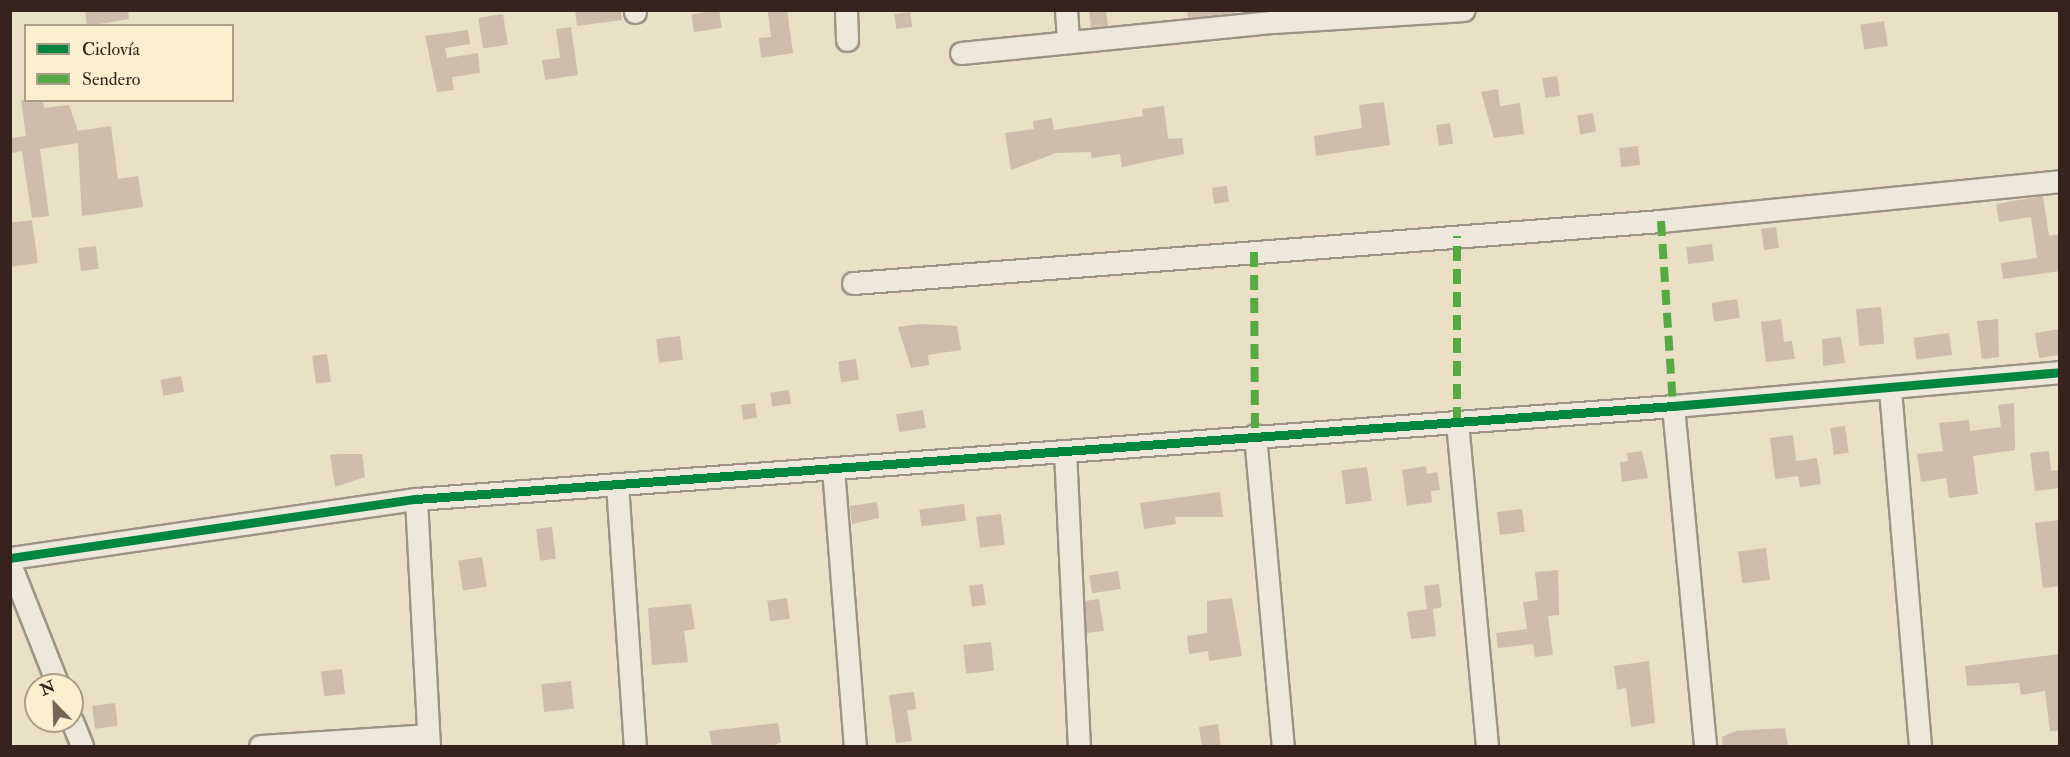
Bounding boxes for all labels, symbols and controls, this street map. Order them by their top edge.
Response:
legend [24,24,234,102]
text: Ciclovía [82,38,140,61]
text: Sendero [82,68,140,91]
north arrow [24,673,84,733]
text: N [37,676,58,700]

